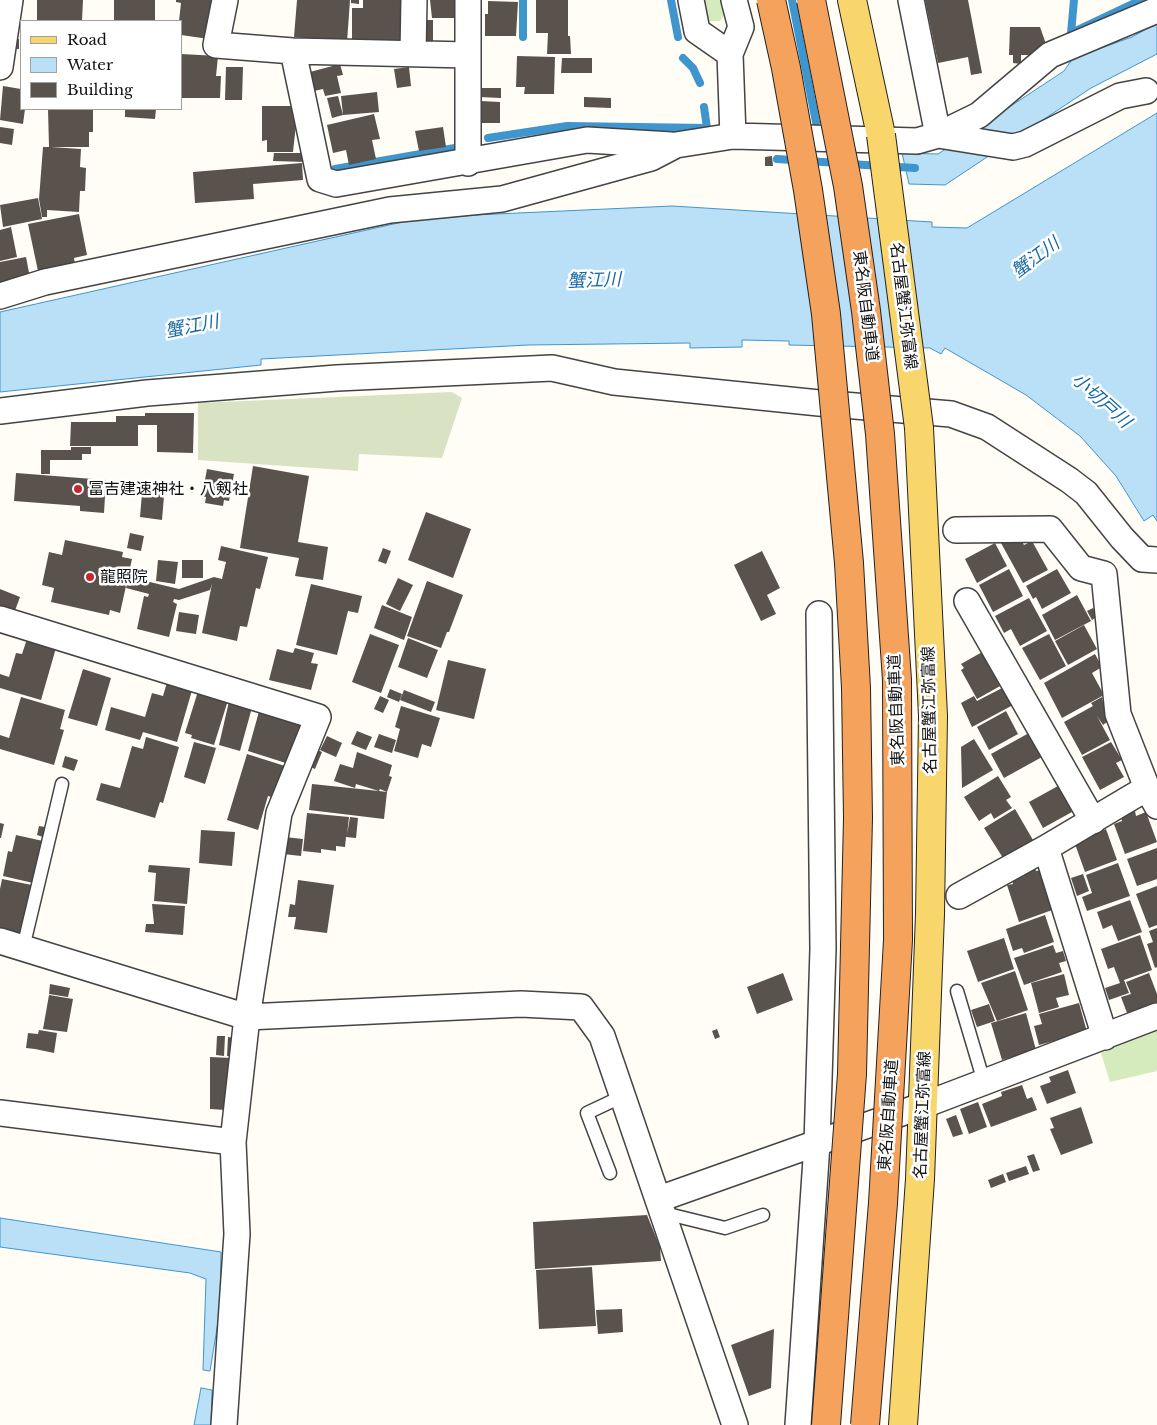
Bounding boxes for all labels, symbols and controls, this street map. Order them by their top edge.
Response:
legend [20,20,182,110]
text: Road [67,30,107,49]
text: Water [67,55,113,74]
text: Building [67,80,133,99]
water label: 蟹江川 [1008,233,1064,283]
street label: 名古屋蟹江弥富線 [886,241,920,371]
street label: 東名阪自動車道 [849,249,881,363]
water label: 蟹江川 [567,269,621,293]
water label: 蟹江川 [163,311,221,343]
water label: 小切戸川 [1067,369,1135,433]
place label: 冨吉建速神社・八剱社 [88,479,248,499]
marker: 冨吉建速神社・八剱社 [72,483,84,495]
place label: 龍照院 [100,567,148,587]
marker: 龍照院 [84,571,96,583]
street label: 名古屋蟹江弥富線 [919,646,941,774]
street label: 東名阪自動車道 [885,654,909,766]
street label: 名古屋蟹江弥富線 [911,1051,935,1179]
street label: 東名阪自動車道 [876,1058,902,1172]

